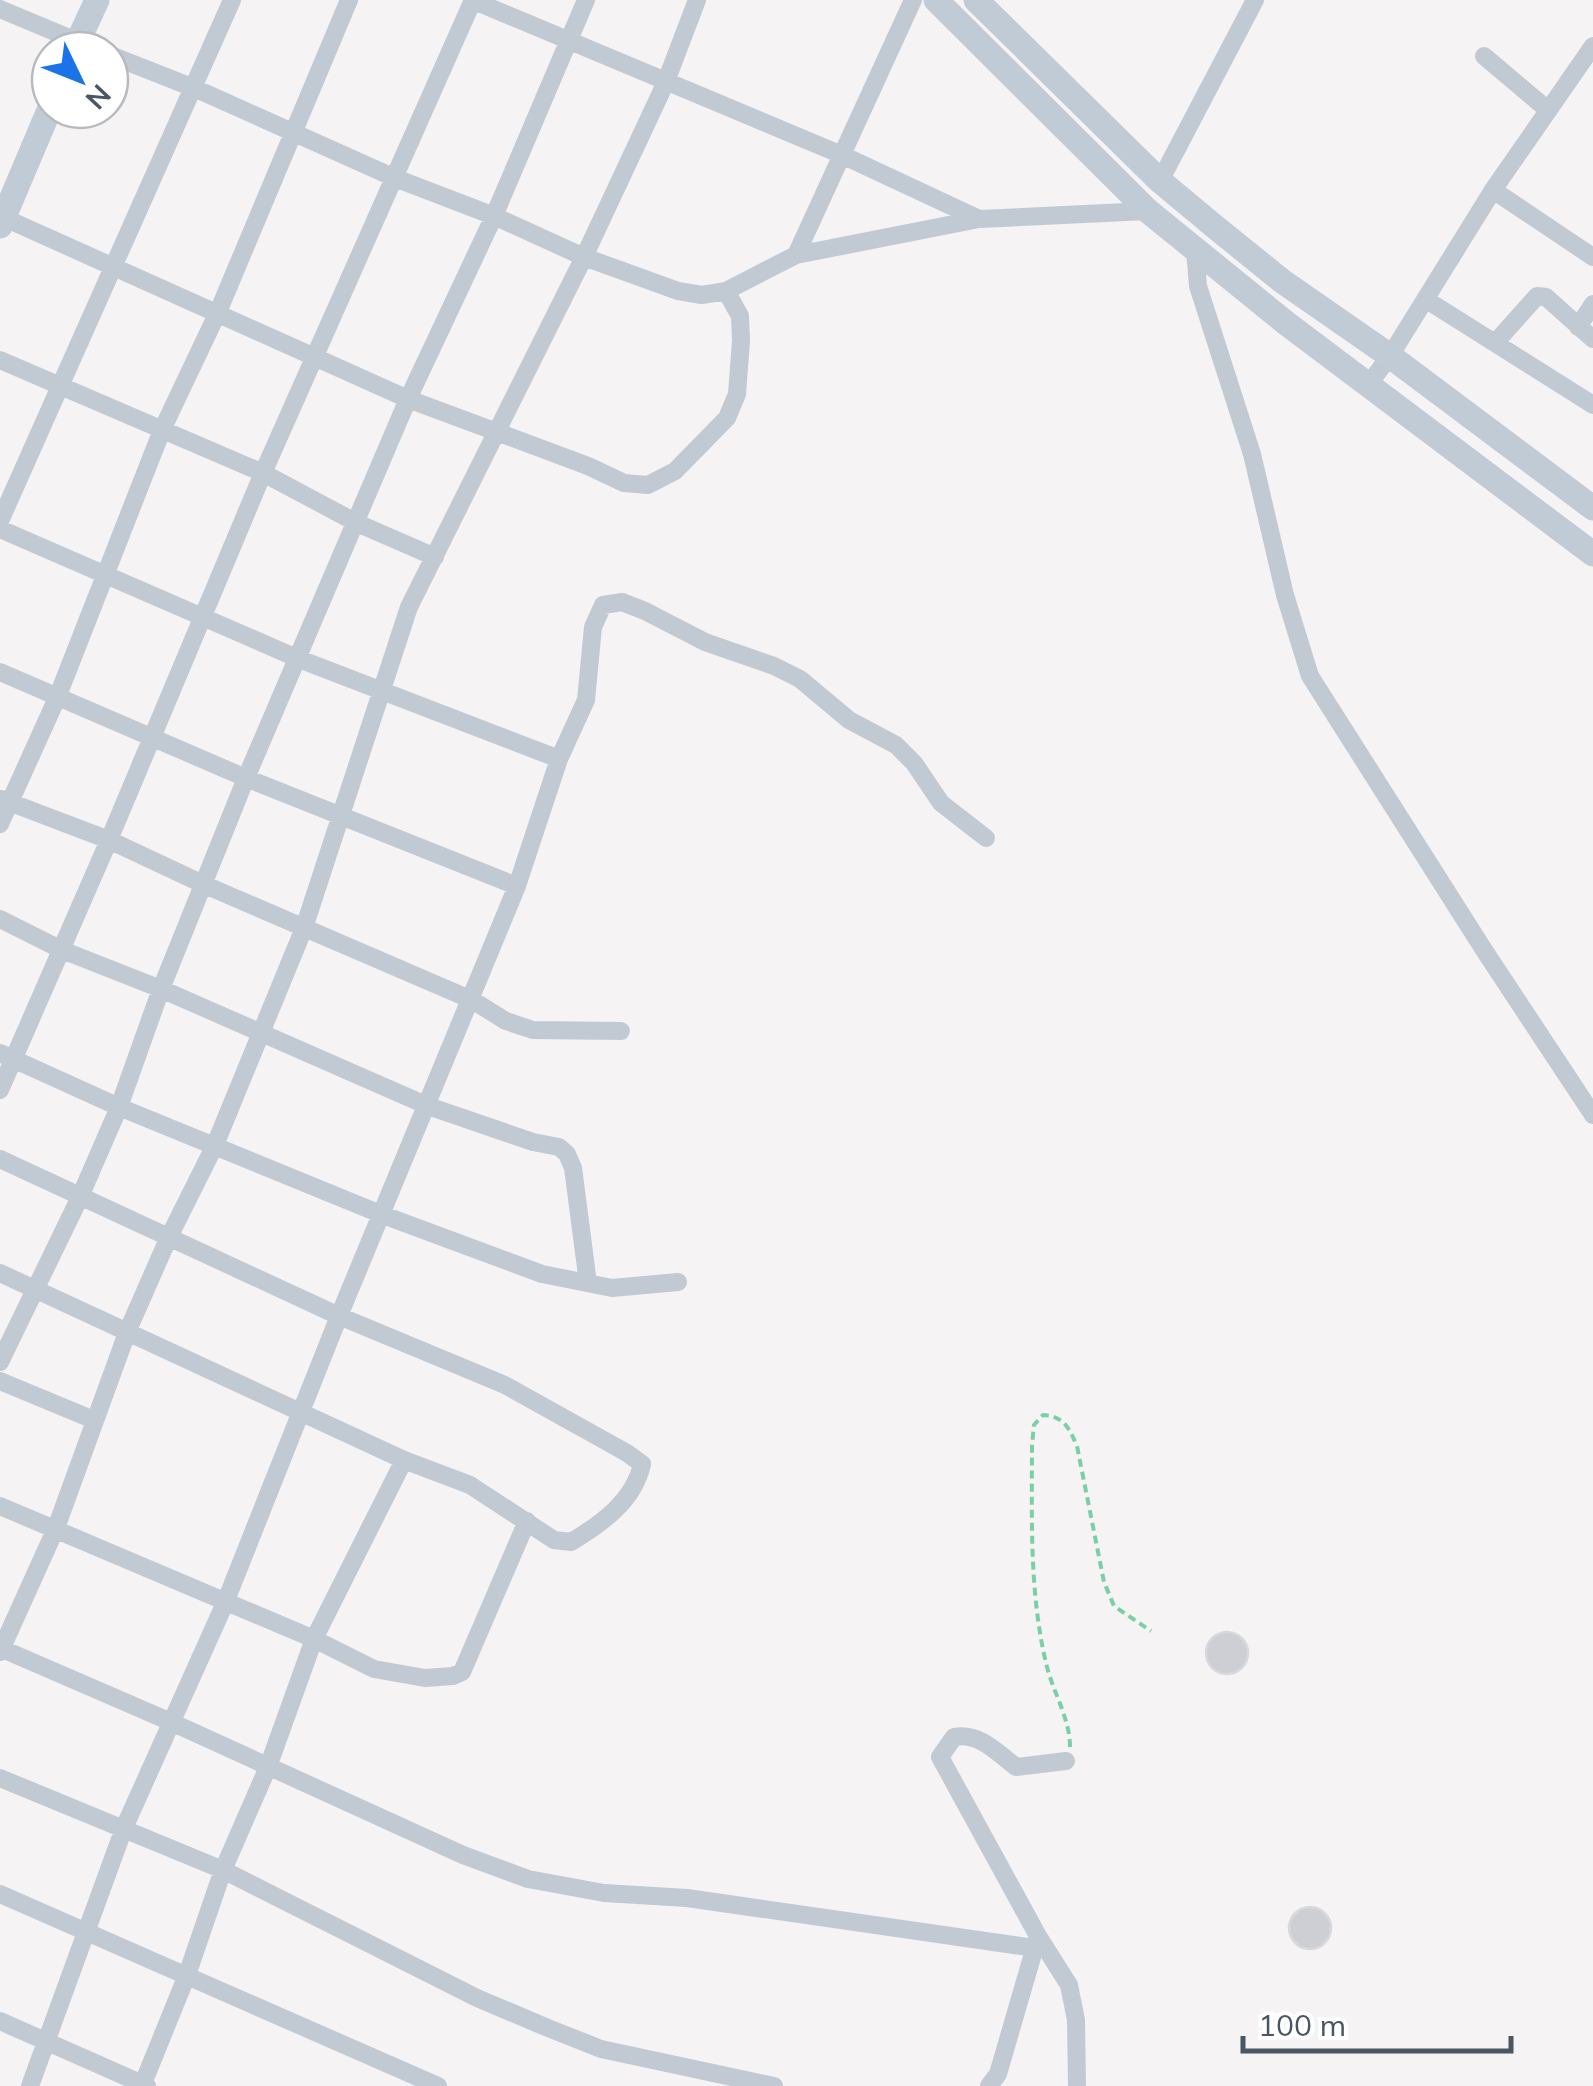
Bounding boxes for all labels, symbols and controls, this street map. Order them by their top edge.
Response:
north arrow [30,30,130,130]
text: N [79,78,119,117]
scale bar [1243,1991,1510,2053]
text: 100 m [1258,2006,1346,2044]

